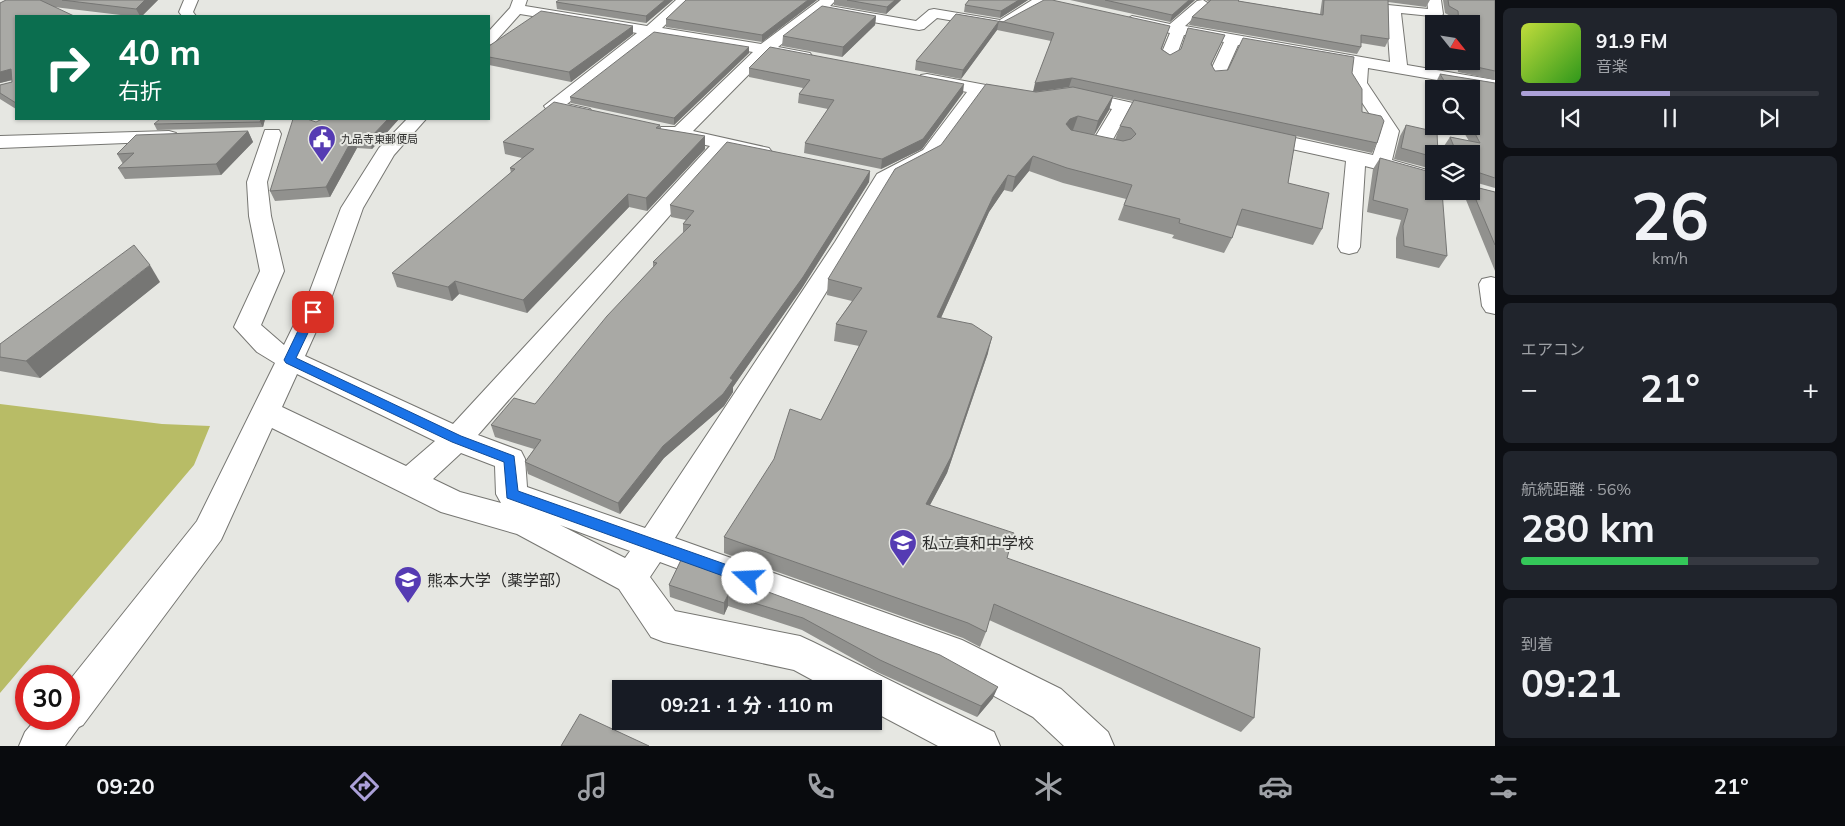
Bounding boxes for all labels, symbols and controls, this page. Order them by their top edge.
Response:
north arrow [1425,15,1480,70]
map controls [1425,15,1480,200]
text: 91.9 FM [1596,29,1668,53]
text: 40 m [118,30,201,74]
icon: right [35,35,100,100]
text: 音楽 [1596,56,1628,76]
text: 右折 [118,77,162,105]
button: search [1425,80,1480,135]
icon: previous [1557,104,1585,132]
icon: pause [1656,104,1684,132]
icon: next [1755,104,1783,132]
public building icon: 九品寺東郵便局 [307,124,337,163]
place label: 九品寺東郵便局 [341,132,418,146]
button: layers [1425,145,1480,200]
text: 26 [1631,175,1709,256]
text: km/h [1652,248,1688,268]
pin [292,291,334,333]
icon: arrive [299,298,327,326]
text: エアコン [1521,339,1585,359]
text: 21° [1640,364,1700,412]
text: − [1521,371,1538,406]
text: + [1802,371,1819,406]
text: 航続距離 · 56% [1521,479,1631,499]
text: 280 km [1521,504,1655,552]
school or university icon: 私立真和中学校 [888,528,918,567]
place label: 私立真和中学校 [922,533,1034,553]
position arrow [721,551,773,603]
school or university icon: 熊本大学（薬学部） [393,565,423,604]
place label: 熊本大学（薬学部） [427,570,571,590]
text: 到着 [1521,634,1553,654]
text: 09:21 [1521,659,1622,707]
speed limit sign: 30 [15,665,80,730]
text: 09:21 · 1 分 · 110 m [661,693,833,717]
icon: directions [347,769,382,804]
icon: music [575,769,610,804]
icon: phone [803,769,838,804]
icon: climate [1031,769,1066,804]
icon: car [1258,769,1293,804]
icon: filters [1486,769,1521,804]
text: 09:20 [96,772,155,800]
text: 21° [1714,772,1749,800]

